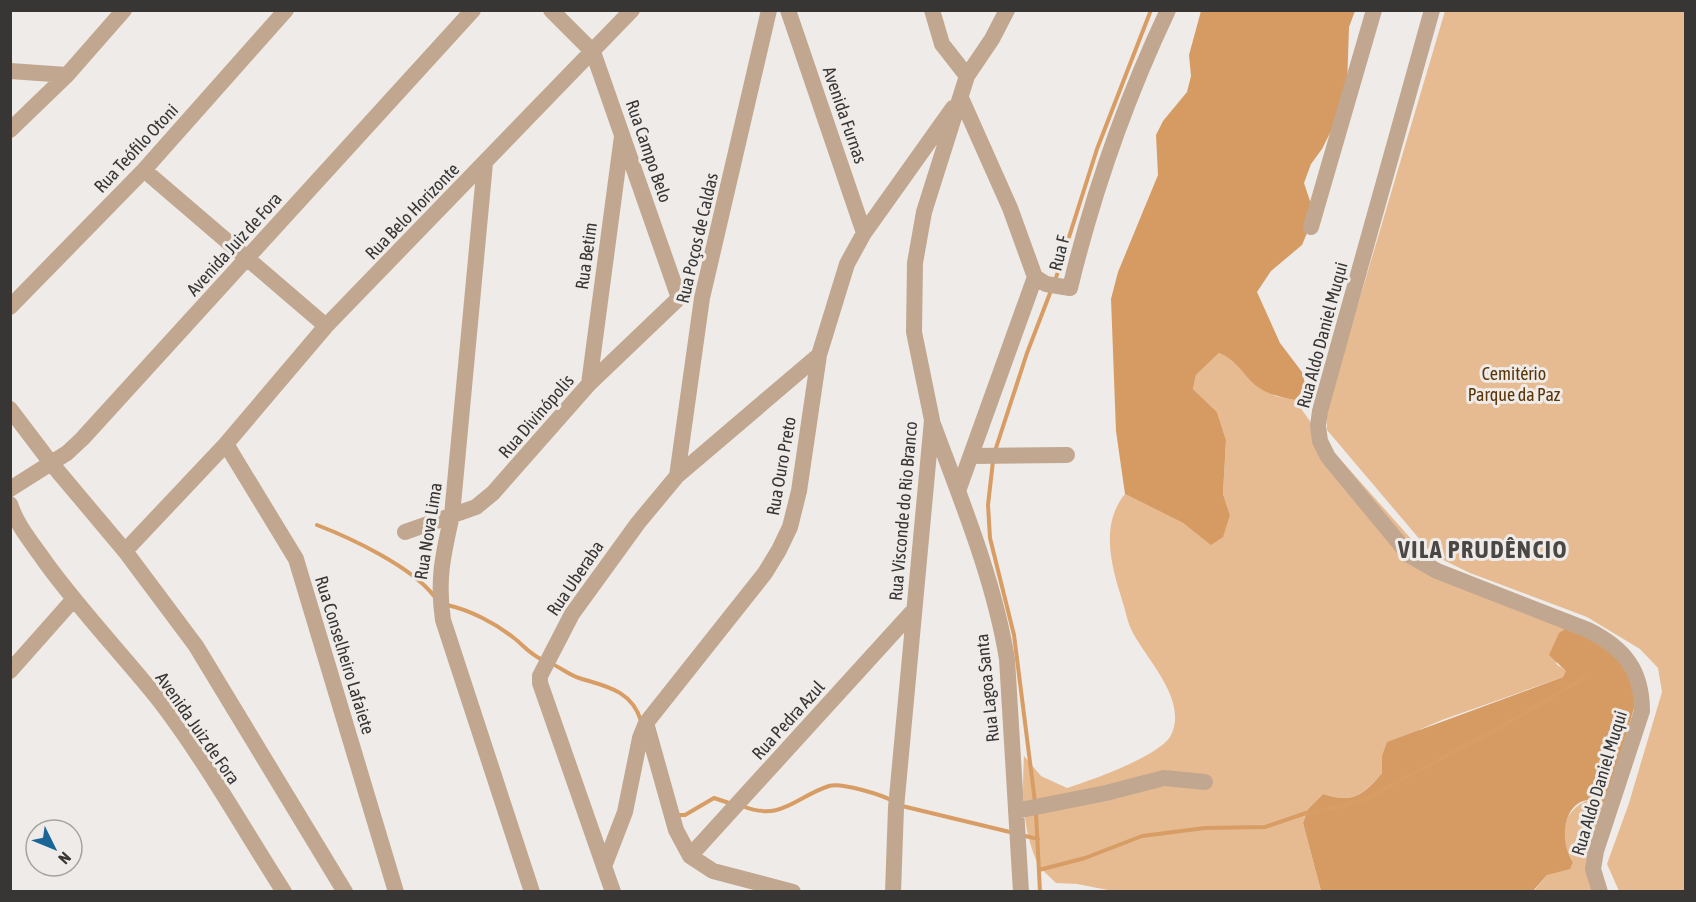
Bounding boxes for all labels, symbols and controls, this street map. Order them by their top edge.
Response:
street label: Avenida Furnas [819,64,871,166]
street label: Rua Campo Belo [622,97,676,205]
street label: Rua Teófilo Otoni [90,99,182,197]
street label: Rua Belo Horizonte [361,158,463,264]
street label: Rua Poços de Caldas [672,171,722,305]
street label: Avenida Juiz de Fora [182,188,286,300]
street label: Rua Betim [571,221,601,291]
street label: Rua F [1044,232,1074,273]
street label: Rua Aldo Daniel Muqui [1292,260,1352,410]
park label: Cemitério Parque da Paz [1468,363,1561,405]
street label: Rua Divinópolis [494,370,578,462]
street label: Rua Ouro Preto [762,415,800,517]
street label: Rua Visconde do Rio Branco [885,420,921,602]
street label: Rua Nova Lima [410,481,446,581]
street label: Rua Uberaba [542,536,608,620]
district label: VILA PRUDÊNCIO [1397,536,1568,563]
street label: Rua Conselheiro Lafaiete [311,573,379,737]
street label: Rua Lagoa Santa [971,633,1003,743]
street label: Avenida Juiz de Fora [152,668,244,788]
street label: Rua Pedra Azul [747,676,829,764]
street label: Rua Aldo Daniel Muqui [1567,708,1631,858]
north arrow [24,818,84,878]
text: N [55,849,75,868]

